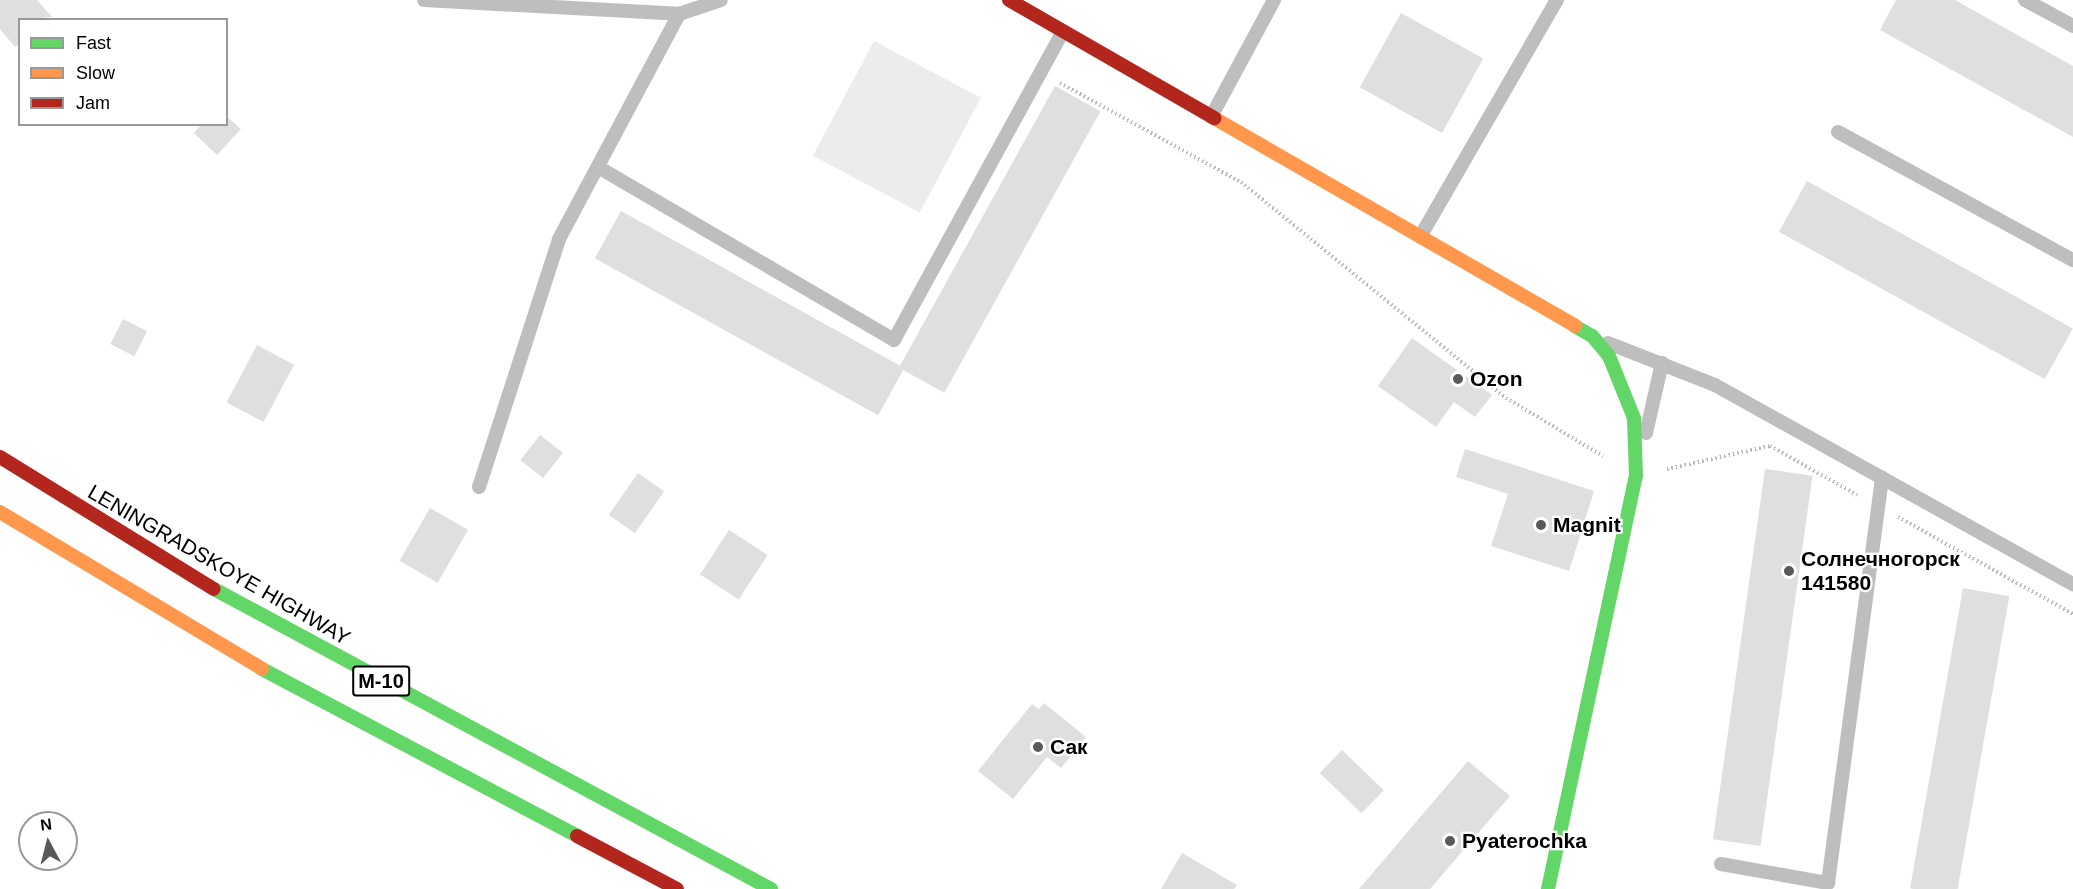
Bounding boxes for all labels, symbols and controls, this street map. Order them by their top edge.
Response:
legend [18,18,228,126]
text: Fast [76,33,111,53]
text: Slow [76,63,115,83]
text: Jam [76,93,110,113]
place label: Ozon [1470,366,1522,392]
marker: Ozon [1451,372,1465,386]
street label: LENINGRADSKOYE HIGHWAY [83,479,355,651]
place label: Magnit [1553,512,1621,538]
marker: Magnit [1534,518,1548,532]
place label: Солнечногорск 141580 [1801,546,1960,596]
marker: Солнечногорск 141580 [1782,564,1796,578]
road number: М-10 [351,664,411,698]
place label: Сак [1050,734,1088,760]
marker: Сак [1031,740,1045,754]
north arrow [18,811,78,871]
text: N [39,815,53,834]
place label: Pyaterochka [1462,828,1587,854]
marker: Pyaterochka [1443,834,1457,848]

